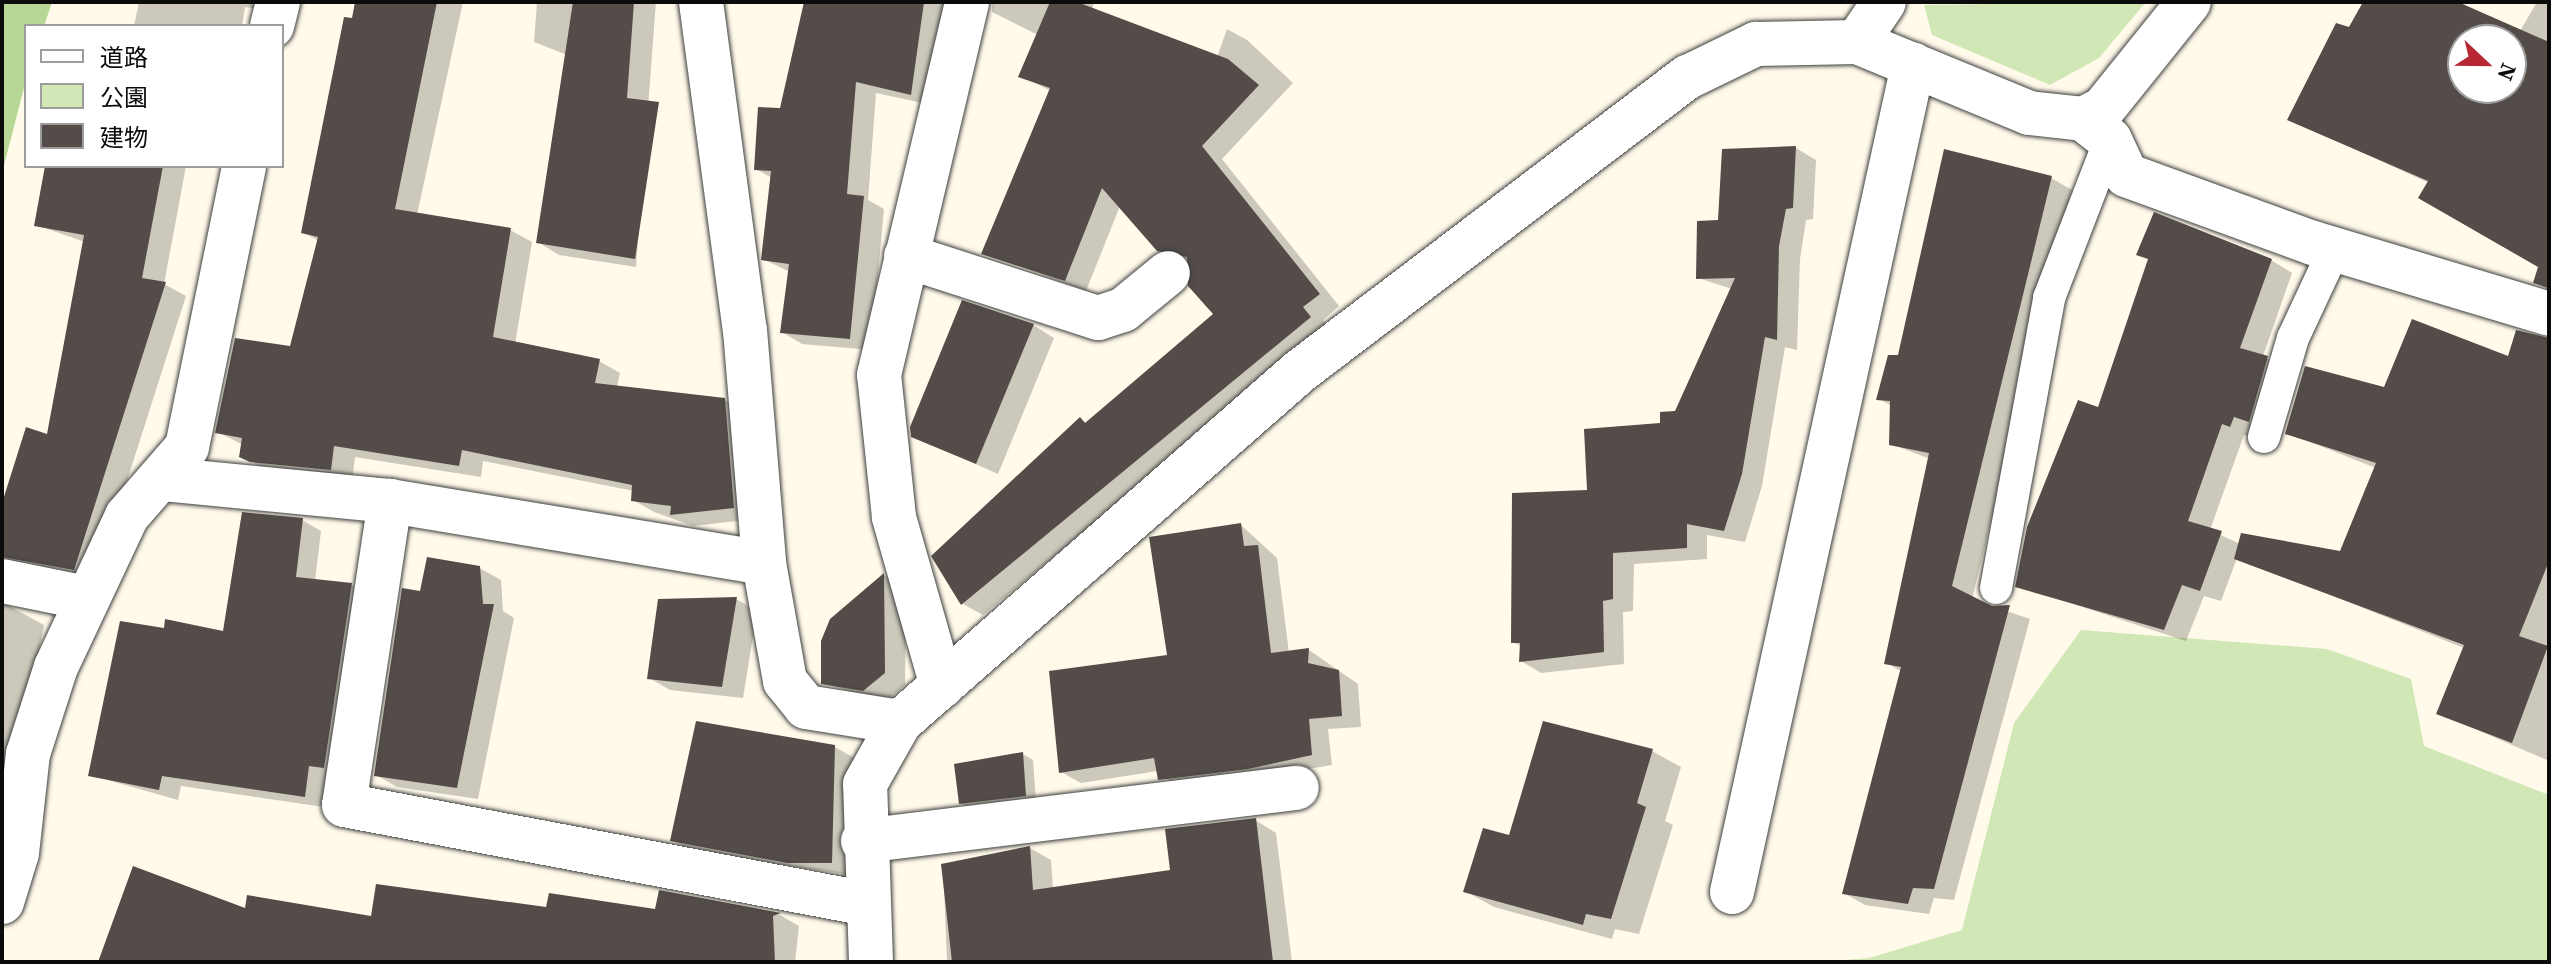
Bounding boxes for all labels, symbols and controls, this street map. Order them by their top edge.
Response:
legend [24,24,284,168]
north arrow [2447,24,2527,104]
text: 道路 [100,41,148,74]
text: N [2490,59,2524,85]
text: 公園 [100,81,148,114]
text: 建物 [100,121,148,154]

